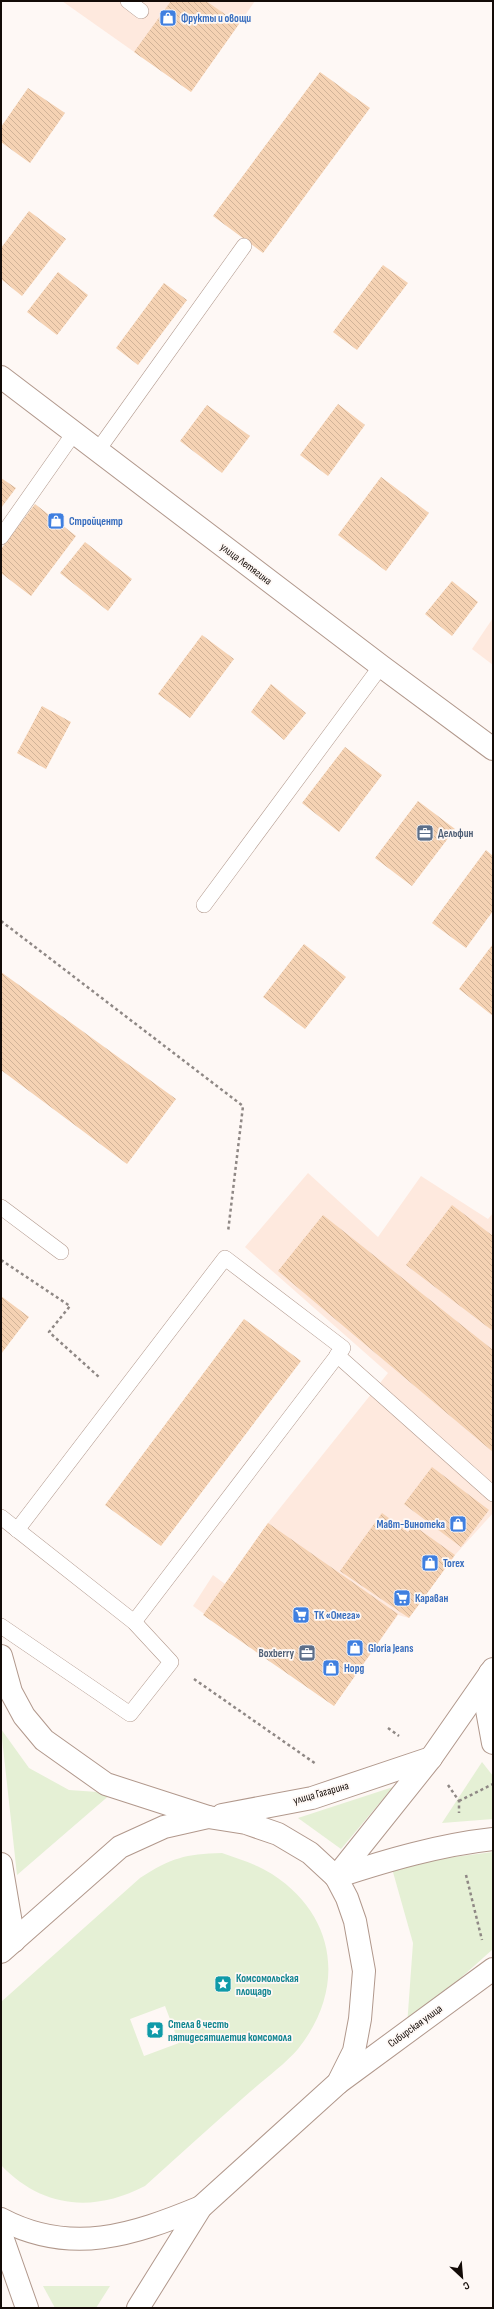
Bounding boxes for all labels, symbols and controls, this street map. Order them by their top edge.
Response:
shop icon: Фрукты и овощи [158,8,178,28]
place label: Фрукты и овощи [181,12,251,25]
shop icon: Стройцентр [46,511,66,531]
place label: Стройцентр [69,515,123,528]
street label: улица Летягина [218,540,274,588]
office icon: Дельфин [415,823,435,843]
place label: Дельфин [438,827,473,840]
shop icon: Мавт-Винотека [448,1514,468,1534]
place label: Мавт-Винотека [377,1518,445,1531]
shop icon: Torex [420,1553,440,1573]
place label: Torex [443,1557,465,1570]
supermarket icon: Караван [392,1588,412,1608]
place label: Караван [415,1592,448,1605]
supermarket icon: ТК «Омега» [291,1605,311,1625]
place label: ТК «Омега» [314,1609,361,1622]
shop icon: Gloria Jeans [345,1638,365,1658]
place label: Gloria Jeans [368,1642,413,1655]
office icon: Boxberry [297,1643,317,1663]
place label: Boxberry [259,1647,294,1660]
shop icon: Норд [321,1658,341,1678]
place label: Норд [344,1662,364,1675]
street label: улица Гагарина [292,1779,350,1807]
place label: Комсомольская площадь [236,1972,299,1998]
place icon: Комсомольская площадь [213,1974,233,1994]
street label: Сибирская улица [385,2002,445,2050]
place label: Стела в честь пятидесятилетия комсомола [168,2018,292,2044]
place icon: Стела в честь пятидесятилетия комсомола [145,2020,165,2040]
north arrow [442,2257,482,2297]
text: С [460,2278,472,2293]

